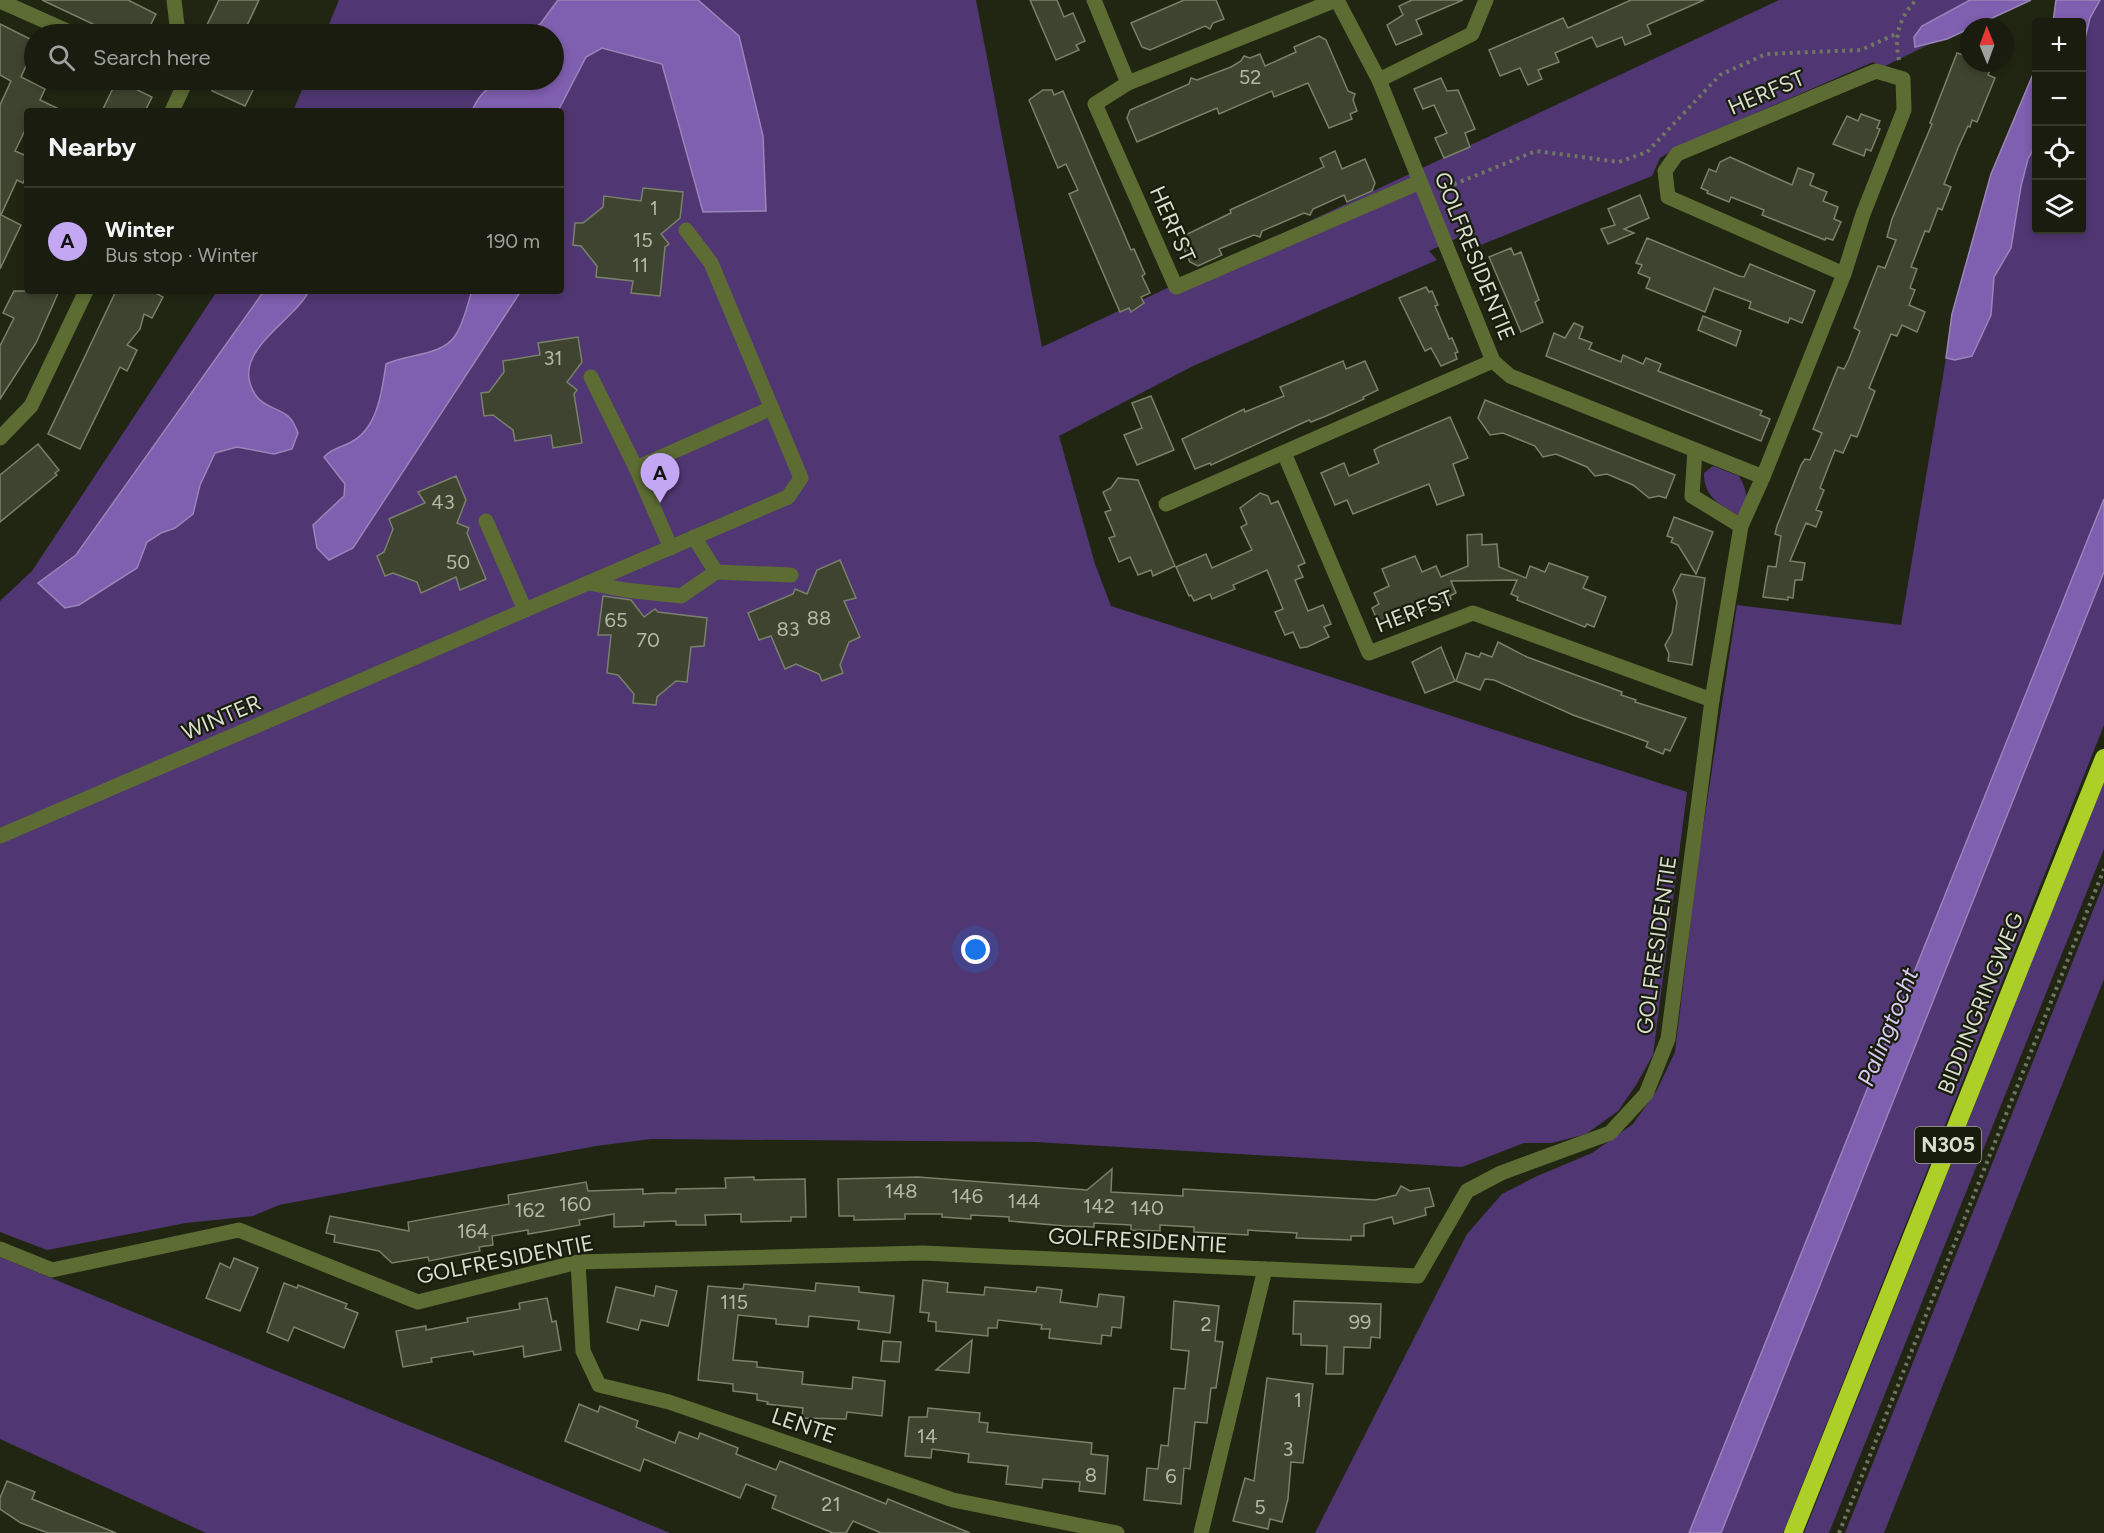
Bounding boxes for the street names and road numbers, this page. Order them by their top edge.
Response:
street label: HERFST [1724,64,1809,121]
street label: GOLFRESIDENTIE [1428,168,1521,345]
street label: HERFST [1144,182,1201,267]
street label: HERFST [1372,584,1457,639]
street label: WINTER [178,689,265,746]
street label: GOLFRESIDENTIE [1631,854,1682,1036]
street label: BIDDINGRINGWEG [1932,908,2029,1098]
road number: N305 [1915,1127,1981,1163]
street label: GOLFRESIDENTIE [1048,1222,1228,1259]
street label: GOLFRESIDENTIE [414,1229,596,1290]
street label: LENTE [768,1402,840,1449]

